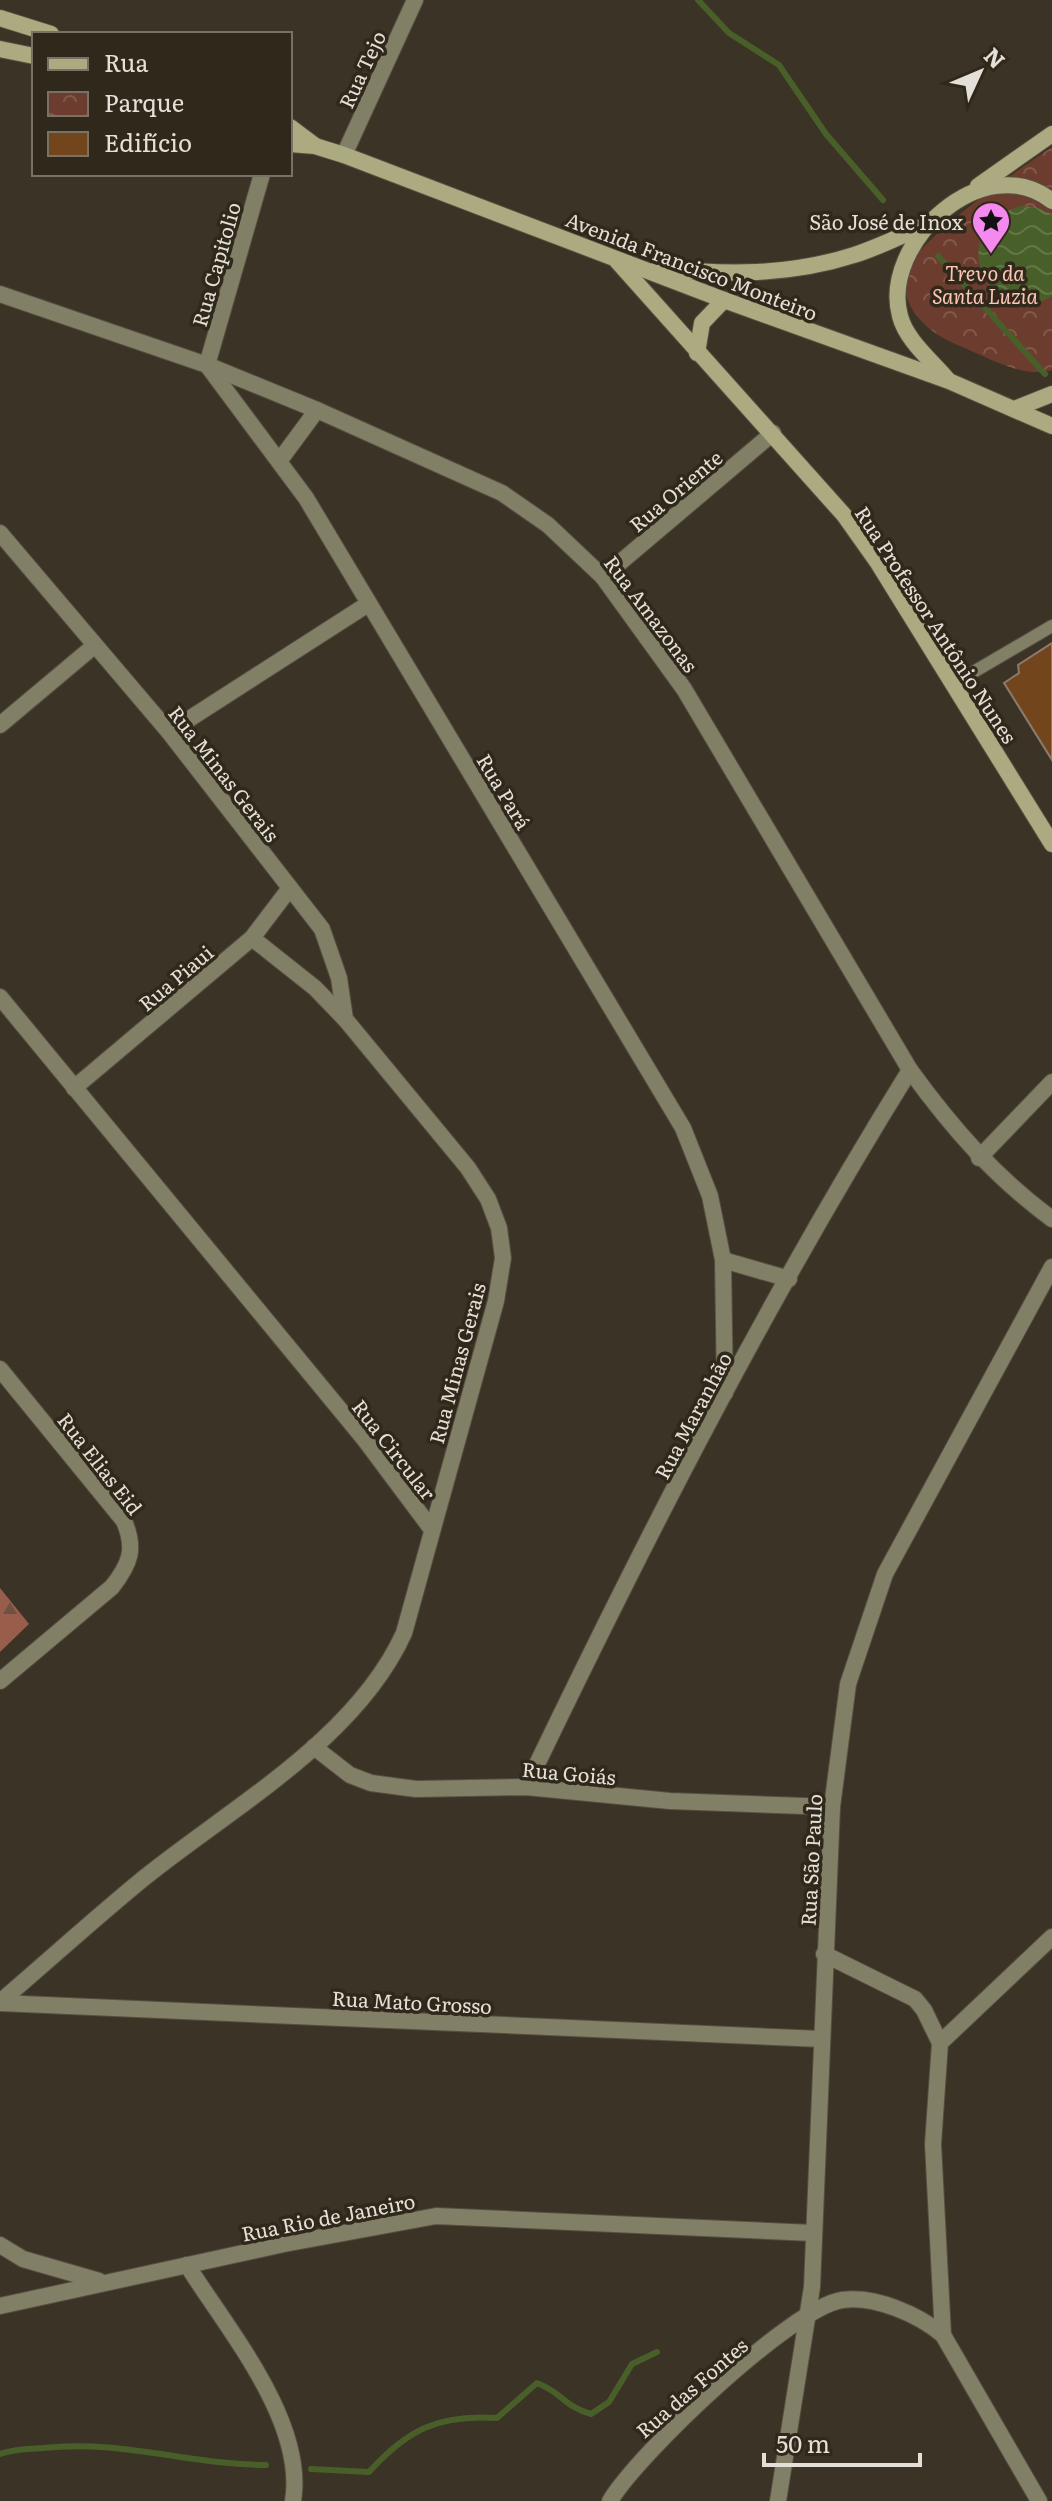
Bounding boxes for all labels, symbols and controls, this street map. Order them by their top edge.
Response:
street label: Rua Tejo [330,25,392,113]
legend [32,32,292,176]
north arrow [940,32,1020,112]
text: N [977,39,1014,75]
text: Rua [104,44,149,79]
text: Parque [104,84,184,119]
text: Edifício [104,124,192,159]
street label: Rua Capitolio [183,198,247,330]
place icon: São José de Inox [970,200,1012,255]
street label: Avenida Francisco Monteiro [562,203,822,327]
place label: São José de Inox [809,206,964,236]
park label: Trevo da Santa Luzia [932,257,1038,310]
street label: Rua Oriente [622,442,728,538]
street label: Rua Professor Antônio Nunes [849,499,1025,749]
street label: Rua Amazonas [598,548,706,678]
street label: Rua Minas Gerais [162,699,288,847]
street label: Rua Pará [471,747,540,835]
street label: Rua Piaui [131,937,219,1017]
street label: Rua Minas Gerais [420,1279,492,1447]
street label: Rua Maranhão [646,1346,738,1484]
street label: Rua Circular [346,1392,444,1506]
street label: Rua Elias Eid [52,1406,150,1520]
street label: Rua Goiás [521,1753,617,1791]
street label: Rua São Paulo [792,1793,828,1927]
street label: Rua Mato Grosso [331,1982,493,2020]
street label: Rua Rio de Janeiro [239,2184,417,2248]
street label: Rua das Fontes [628,2330,754,2444]
scale bar [764,2417,920,2467]
text: 50 m [776,2425,830,2460]

